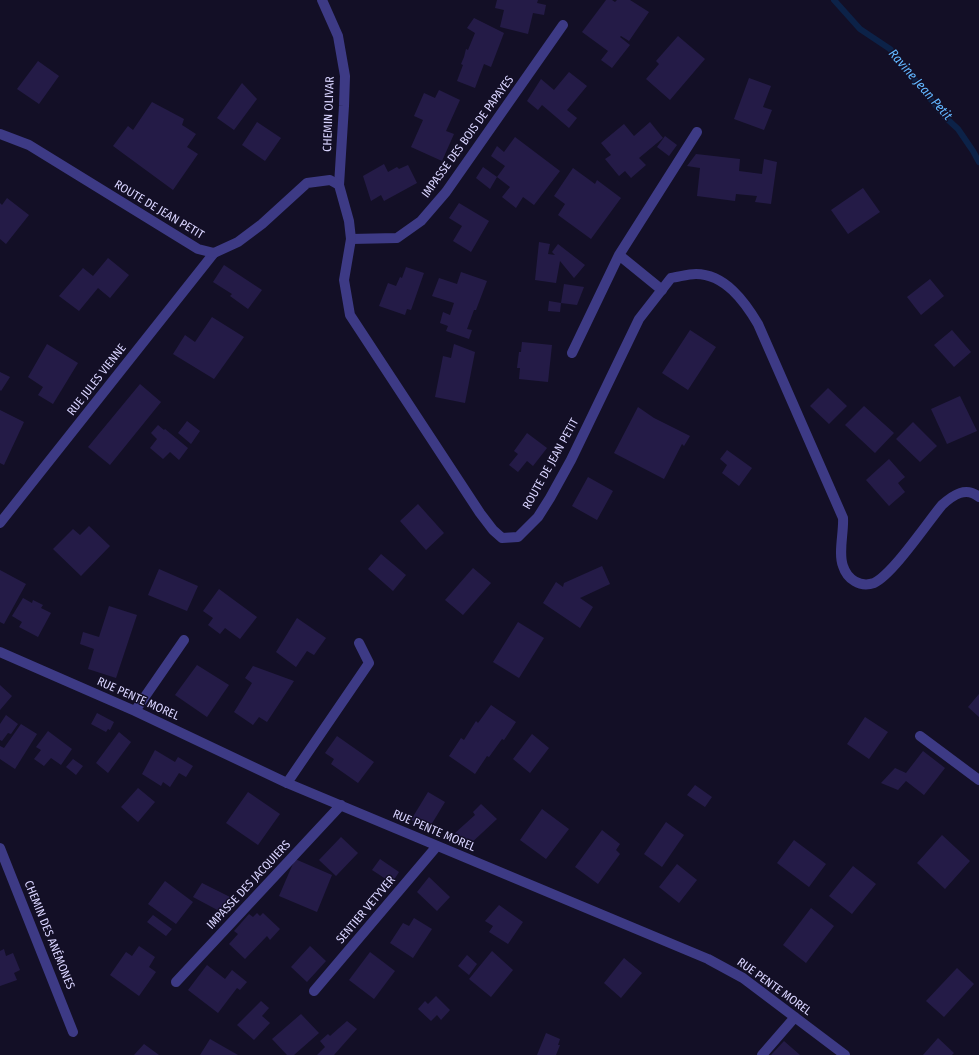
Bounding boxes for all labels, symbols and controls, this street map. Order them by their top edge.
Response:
water label: Ravine Jean Petit [885,46,955,124]
street label: IMPASSE DES BOIS DE PAPAYES [419,73,517,201]
street label: CHEMIN OLIVAR [320,76,338,152]
street label: ROUTE DE JEAN PETIT [112,178,206,242]
street label: RUE JULES VIENNE [65,341,129,419]
street label: ROUTE DE JEAN PETIT [520,416,582,512]
street label: RUE PENTE MOREL [95,674,181,724]
street label: RUE PENTE MOREL [390,807,478,855]
street label: IMPASSE DES JACQUIERS [204,838,294,932]
street label: SENTIER VETYVER [333,873,399,947]
street label: CHEMIN DES ANÉMONES [21,879,77,991]
street label: RUE PENTE MOREL [734,955,814,1019]

